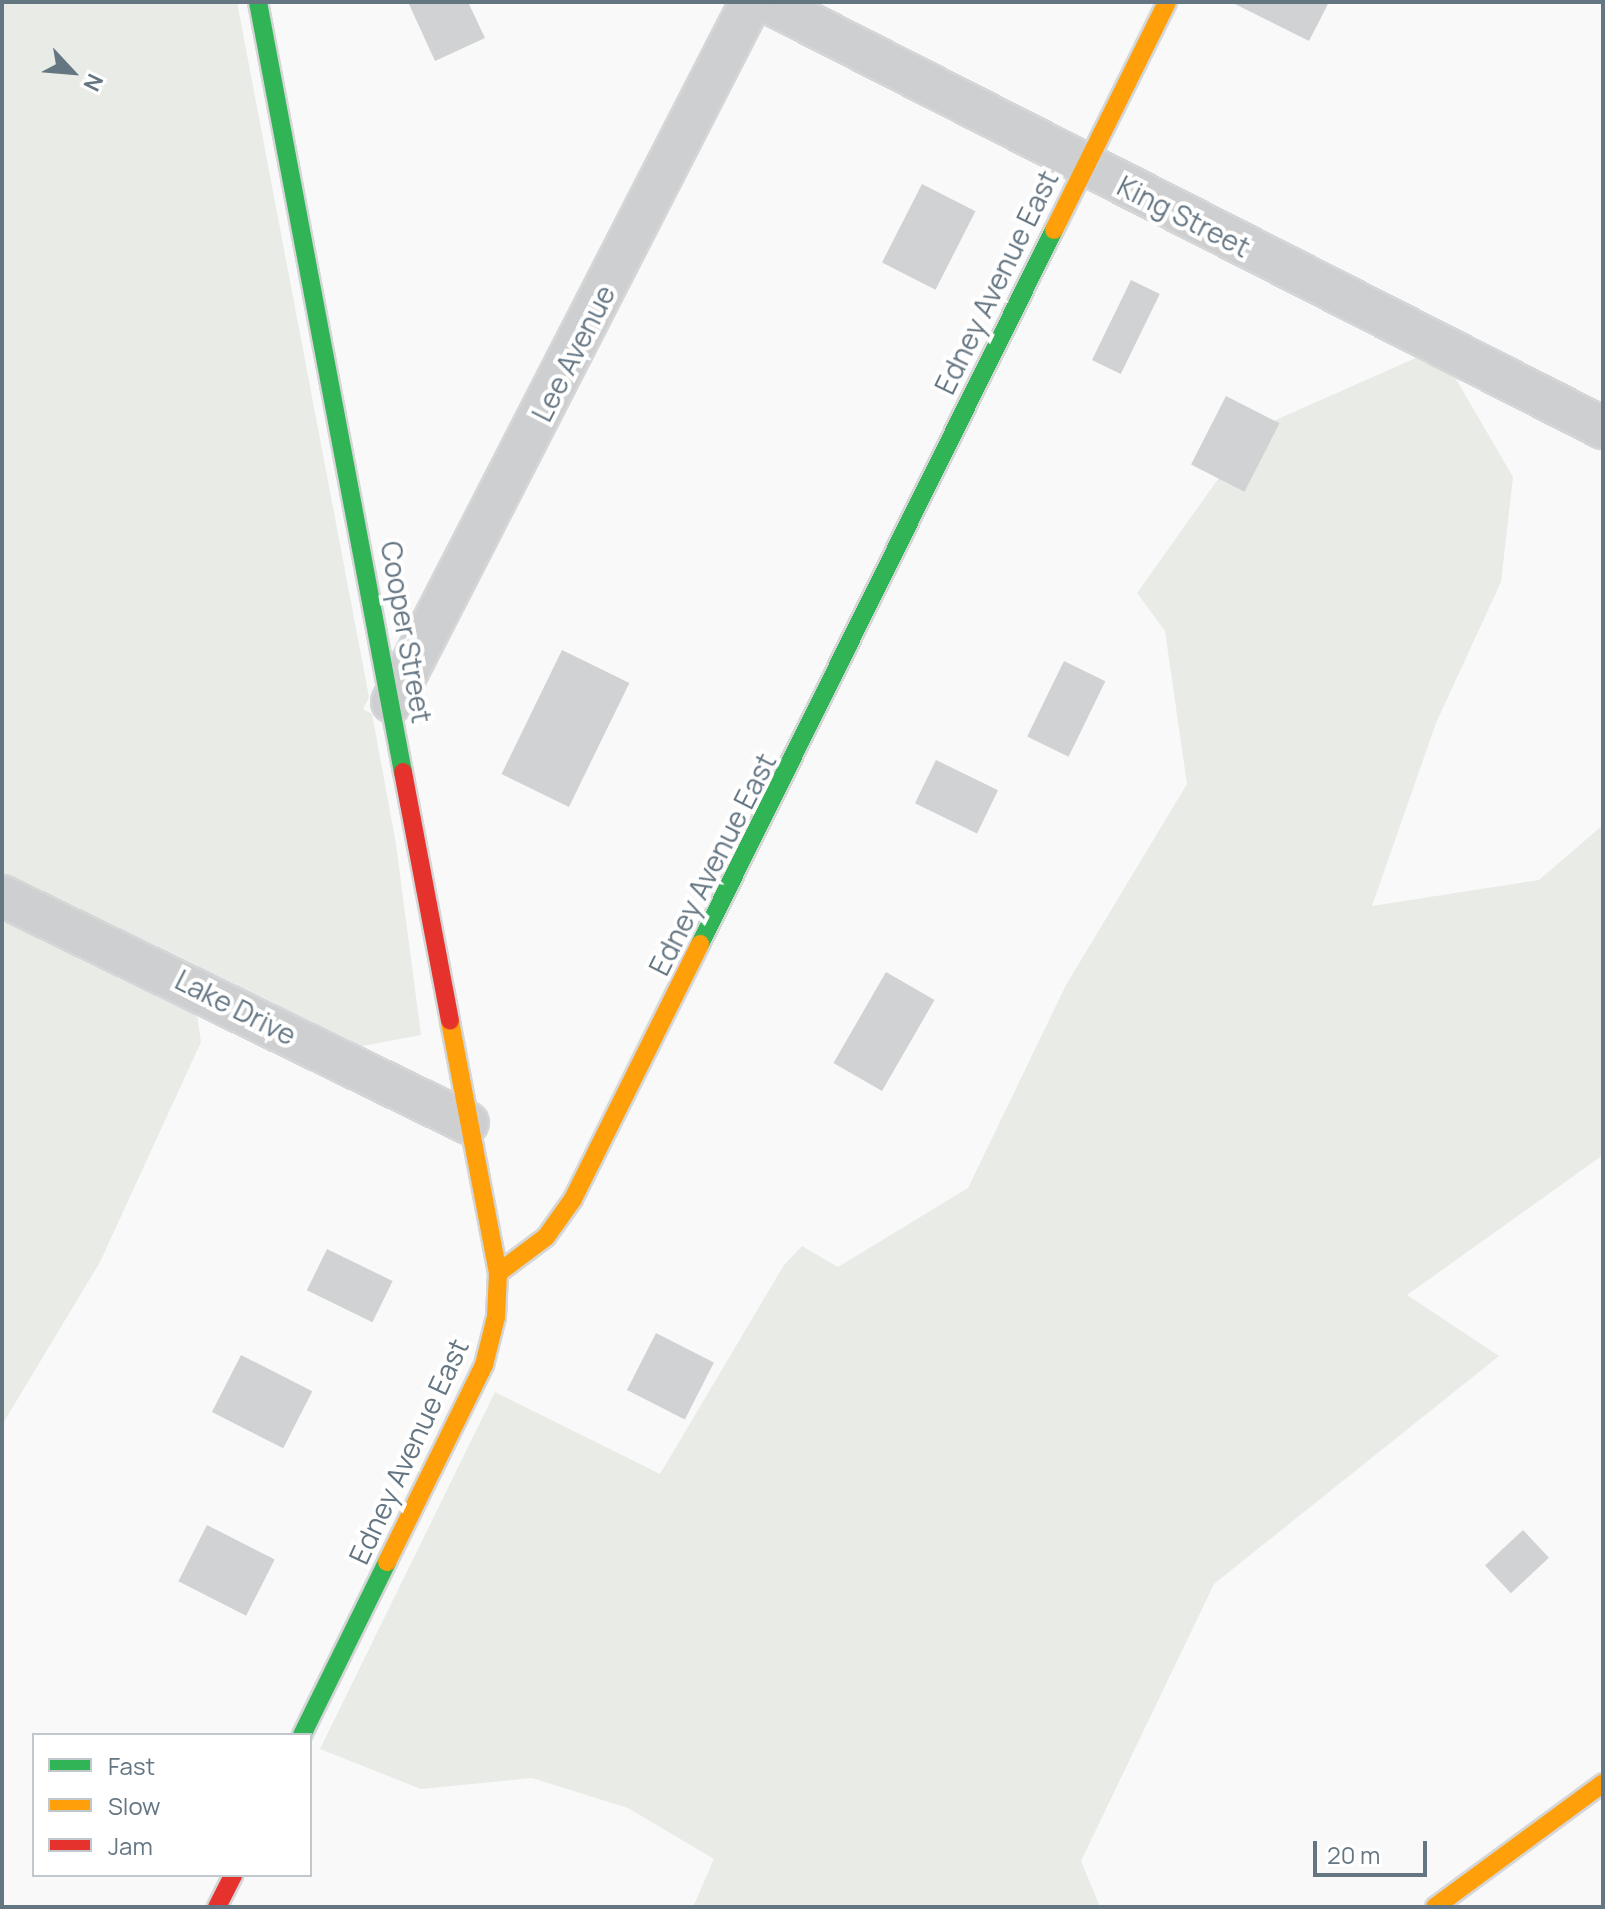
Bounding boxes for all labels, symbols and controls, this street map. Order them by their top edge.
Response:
north arrow [32,32,112,112]
text: N [77,69,111,96]
street label: Edney Avenue East [927,165,1065,399]
street label: King Street [1112,168,1256,264]
street label: Lee Avenue [524,279,622,427]
street label: Cooper Street [374,538,440,726]
street label: Edney Avenue East [642,747,782,981]
street label: Lake Drive [170,962,302,1052]
street label: Edney Avenue East [341,1333,475,1569]
legend [32,1733,312,1877]
text: Fast [108,1749,155,1782]
text: Slow [108,1789,161,1822]
scale bar [1317,1825,1431,1875]
text: Jam [108,1829,153,1862]
text: 20 m [1327,1838,1380,1871]

